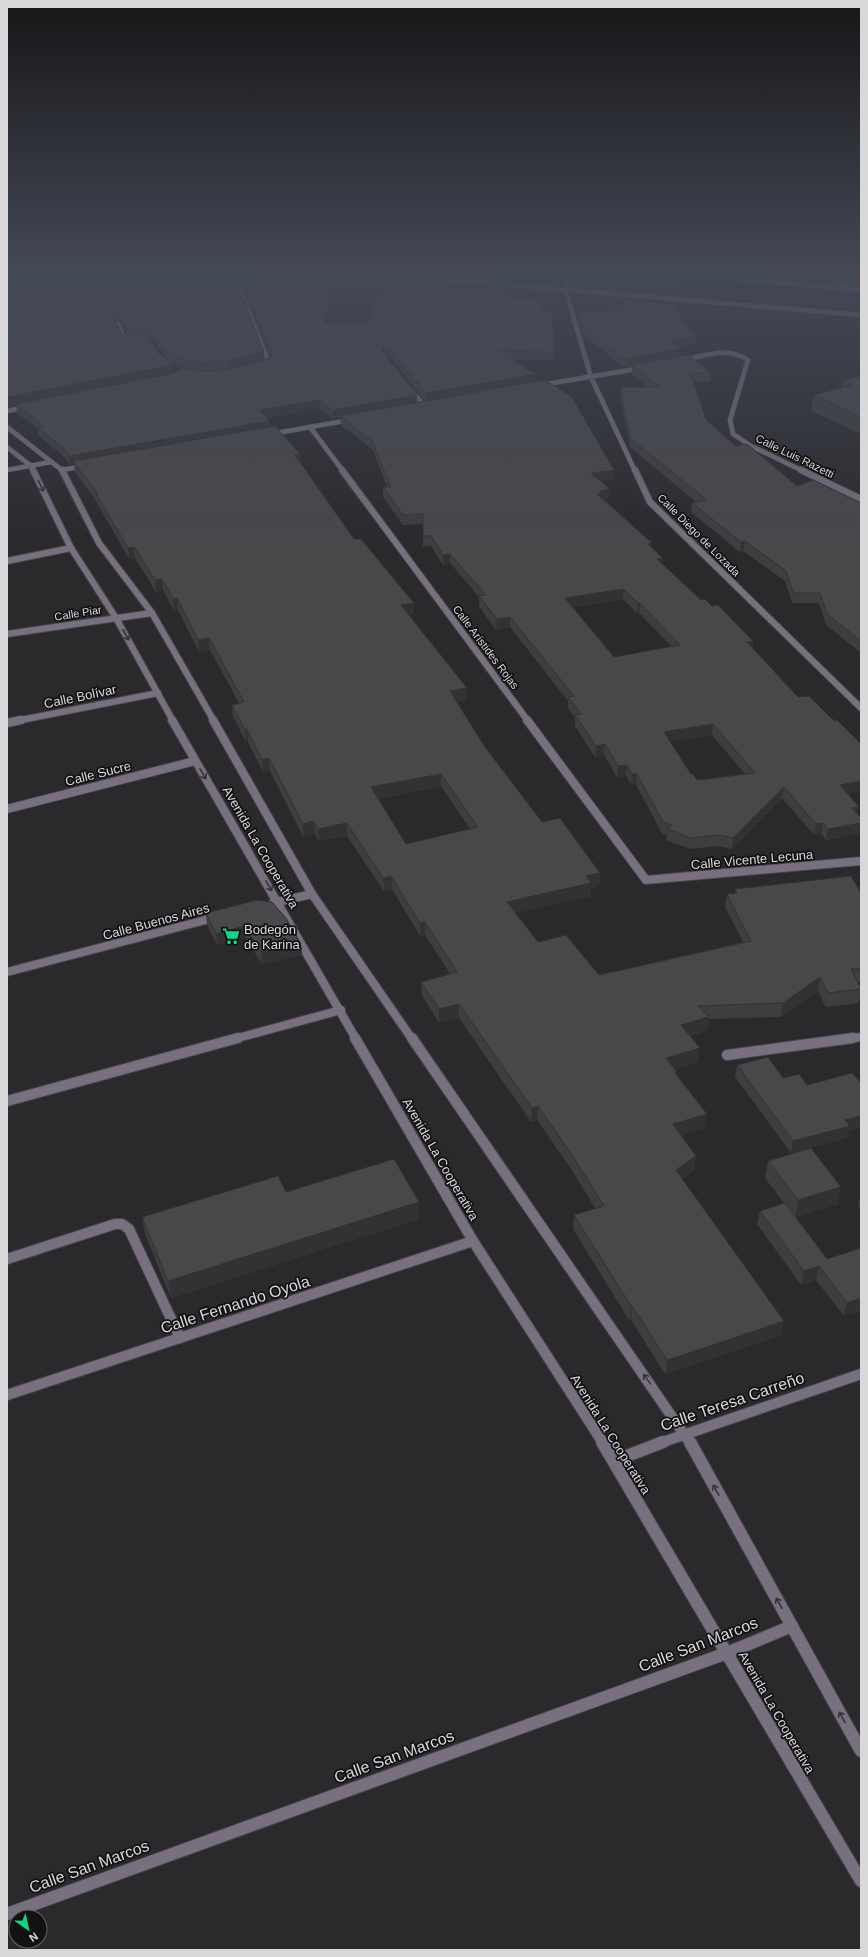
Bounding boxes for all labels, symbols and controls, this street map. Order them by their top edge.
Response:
street label: Calle Luis Razetti [754,432,836,480]
one-way arrow [38,480,45,492]
street label: Calle Diego de Lozada [655,491,743,579]
street label: Calle Piar [54,603,103,623]
street label: Calle Arístides Rojas [451,603,522,692]
one-way arrow [123,629,131,641]
street label: Calle Bolívar [42,681,118,711]
street label: Calle Sucre [64,758,133,789]
one-way arrow [199,768,207,780]
street label: Avenida La Cooperativa [219,784,302,912]
street label: Calle Vicente Lecuna [690,847,815,872]
one-way arrow [265,880,273,892]
street label: Calle Buenos Aires [101,900,212,943]
place label: Bodegón de Karina [244,922,300,952]
supermarket icon: Bodegón de Karina [221,926,241,946]
street label: Avenida La Cooperativa [399,1096,482,1224]
street label: Calle Fernando Oyola [159,1272,312,1337]
street label: Calle Teresa Carreño [658,1369,806,1434]
street label: Avenida La Cooperativa [568,1372,654,1498]
one-way arrow [643,1374,651,1385]
one-way arrow [711,1484,719,1496]
one-way arrow [774,1598,782,1610]
street label: Calle San Marcos [636,1614,760,1675]
street label: Avenida La Cooperativa [735,1649,818,1777]
one-way arrow [838,1711,845,1723]
street label: Calle San Marcos [332,1727,456,1786]
street label: Calle San Marcos [27,1837,151,1896]
north arrow [8,1909,48,1949]
text: N [27,1930,40,1945]

